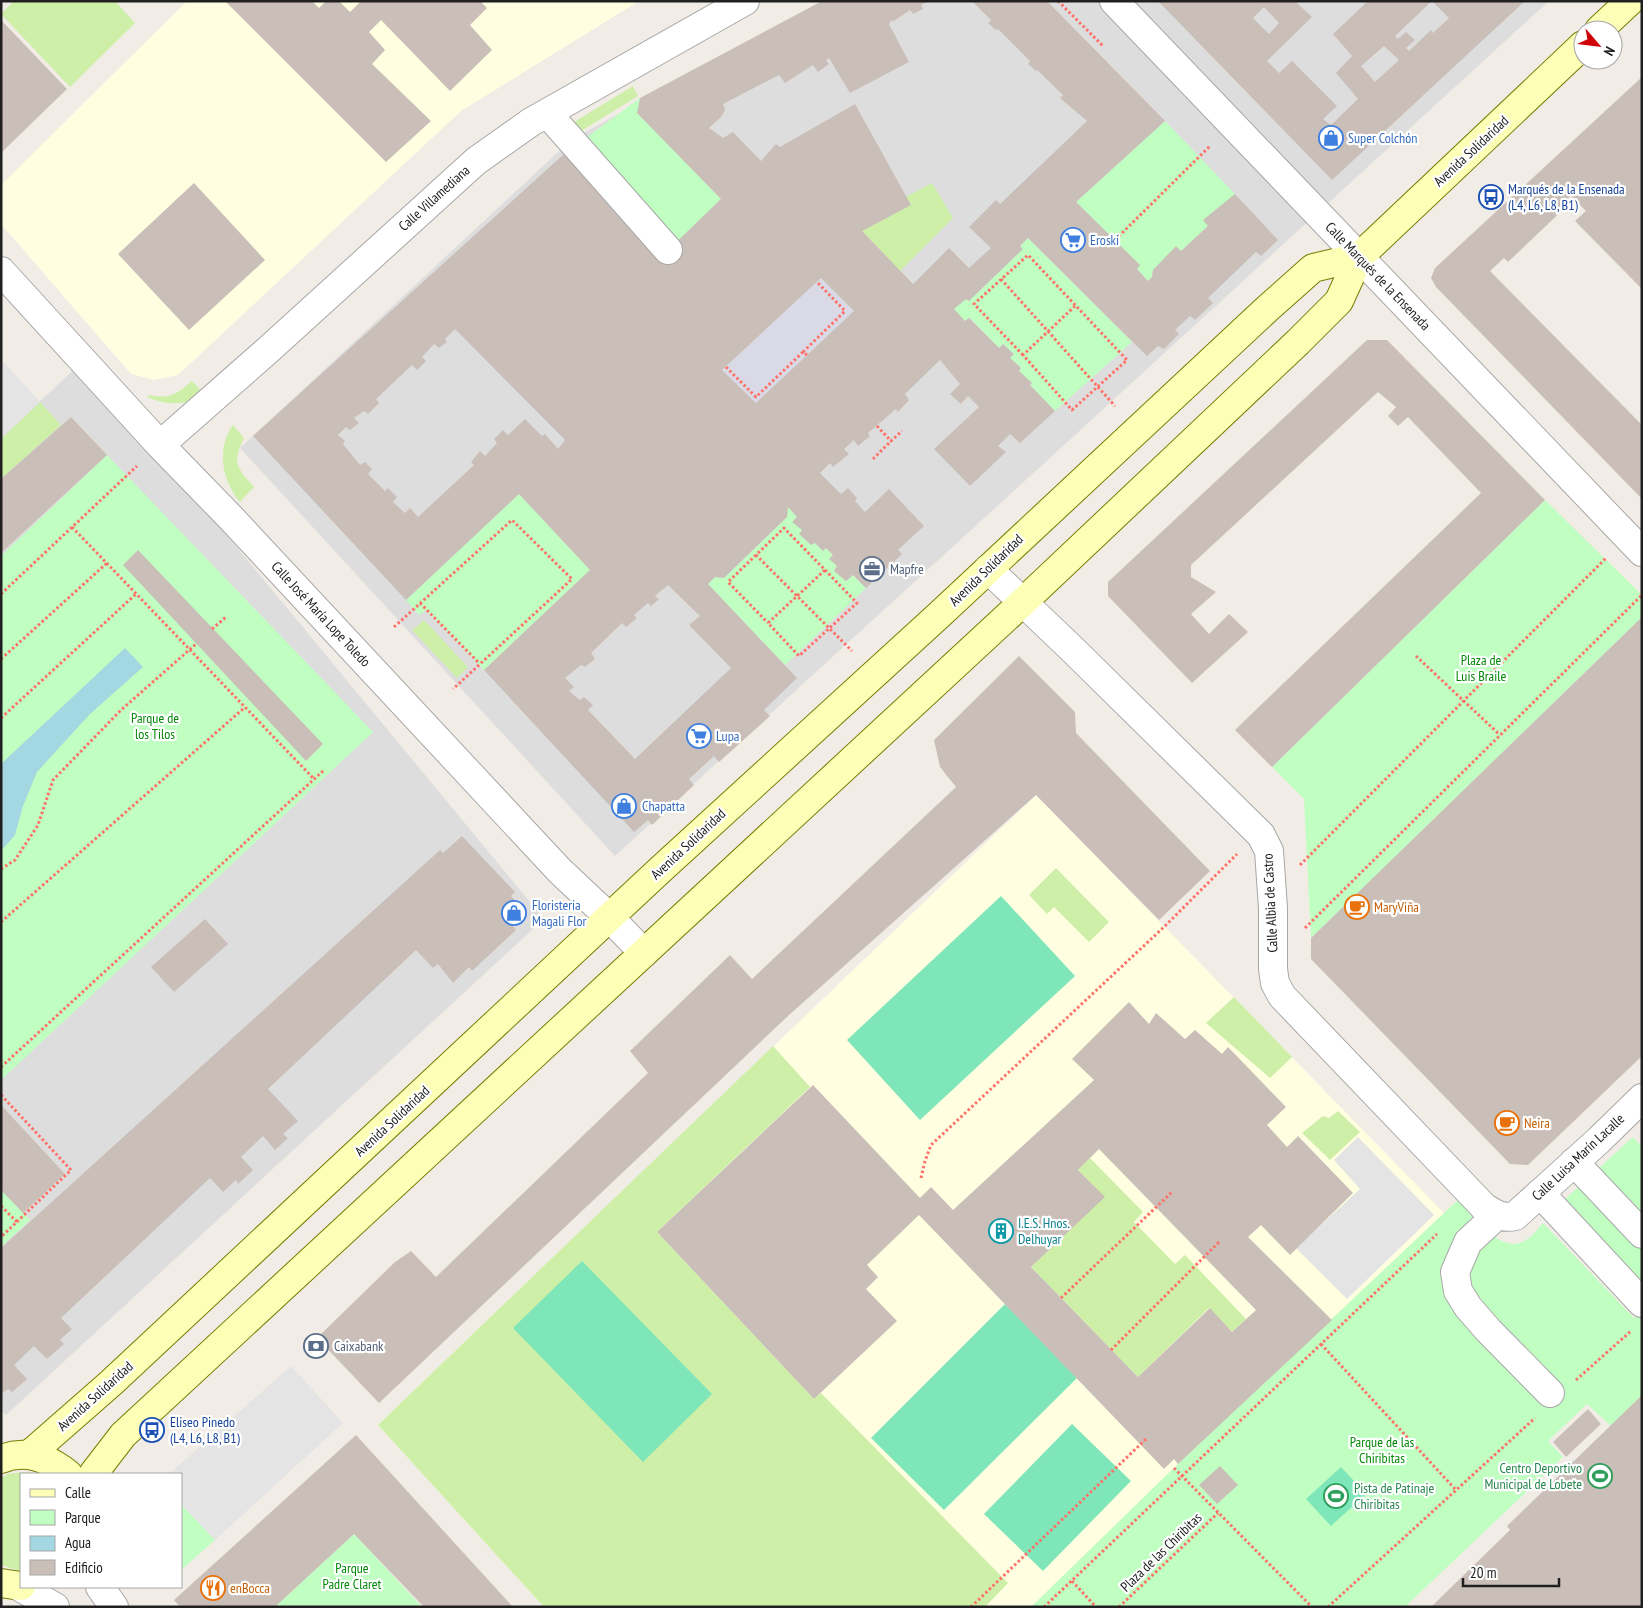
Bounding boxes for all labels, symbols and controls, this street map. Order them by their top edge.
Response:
north arrow [1573,20,1623,70]
text: N [1600,44,1619,59]
street label: Avenida Solidaridad [1430,112,1512,190]
shop icon: Super Colchón [1318,125,1344,151]
place label: Super Colchón [1348,129,1417,147]
street label: Calle Villamediana [395,161,473,235]
place label: Marqués de la Ensenada (L4, L6, L8, B1) [1508,180,1625,214]
bus stop icon: Marqués de la Ensenada (L4, L6, L8, B1) [1478,184,1504,210]
street label: Calle Marqués de la Ensenada [1322,218,1434,334]
supermarket icon: Eroski [1060,227,1086,253]
place label: Eroski [1090,231,1119,249]
street label: Avenida Solidaridad [945,530,1027,610]
office icon: Mapfre [859,556,885,582]
street label: Calle José María Lope Toledo [267,558,375,670]
place label: Mapfre [890,560,924,578]
park label: Plaza de Luis Braile [1456,651,1506,685]
park label: Parque de los Tilos [131,709,179,743]
supermarket icon: Lupa [686,723,712,749]
place label: Lupa [716,727,739,745]
shop icon: Chapatta [611,793,637,819]
place label: Chapatta [642,797,685,815]
street label: Avenida Solidaridad [647,805,729,883]
street label: Calle Albia de Castro [1258,853,1282,953]
cafe icon: MaryViña [1344,894,1370,920]
place label: Floristeria Magali Flor [532,896,587,930]
place label: MaryViña [1374,898,1419,916]
shop icon: Floristeria Magali Flor [501,900,527,926]
street label: Avenida Solidaridad [351,1082,433,1160]
street label: Calle Luisa Marín Lacalle [1528,1109,1628,1204]
cafe icon: Neira [1494,1110,1520,1136]
place label: Neira [1524,1114,1550,1132]
place label: I.E.S. Hnos. Delhuyar [1018,1214,1070,1248]
building icon: I.E.S. Hnos. Delhuyar [988,1218,1014,1244]
bank icon: Caixabank [303,1333,329,1359]
place label: Caixabank [334,1337,384,1355]
street label: Avenida Solidaridad [53,1357,137,1435]
place label: Eliseo Pinedo (L4, L6, L8, B1) [170,1413,240,1447]
bus stop icon: Eliseo Pinedo (L4, L6, L8, B1) [139,1417,165,1443]
park label: Parque de las Chiribitas [1350,1433,1415,1467]
place label: Centro Deportivo Municipal de Lobete [1484,1459,1582,1493]
sports icon: Centro Deportivo Municipal de Lobete [1587,1463,1613,1489]
legend [20,1473,182,1588]
place label: Pista de Patinaje Chiribitas [1354,1479,1434,1513]
text: Calle [65,1483,91,1502]
sports icon: Pista de Patinaje Chiribitas [1323,1483,1349,1509]
text: Parque [65,1508,101,1527]
street label: Plaza de las Chiribitas [1117,1509,1206,1595]
text: Agua [65,1533,91,1552]
scale bar [1463,1556,1559,1588]
text: Edificio [65,1558,103,1577]
park label: Parque Padre Claret [323,1559,382,1593]
text: 20 m [1470,1563,1496,1582]
restaurant icon: enBocca [200,1575,226,1601]
place label: enBocca [230,1579,270,1597]

